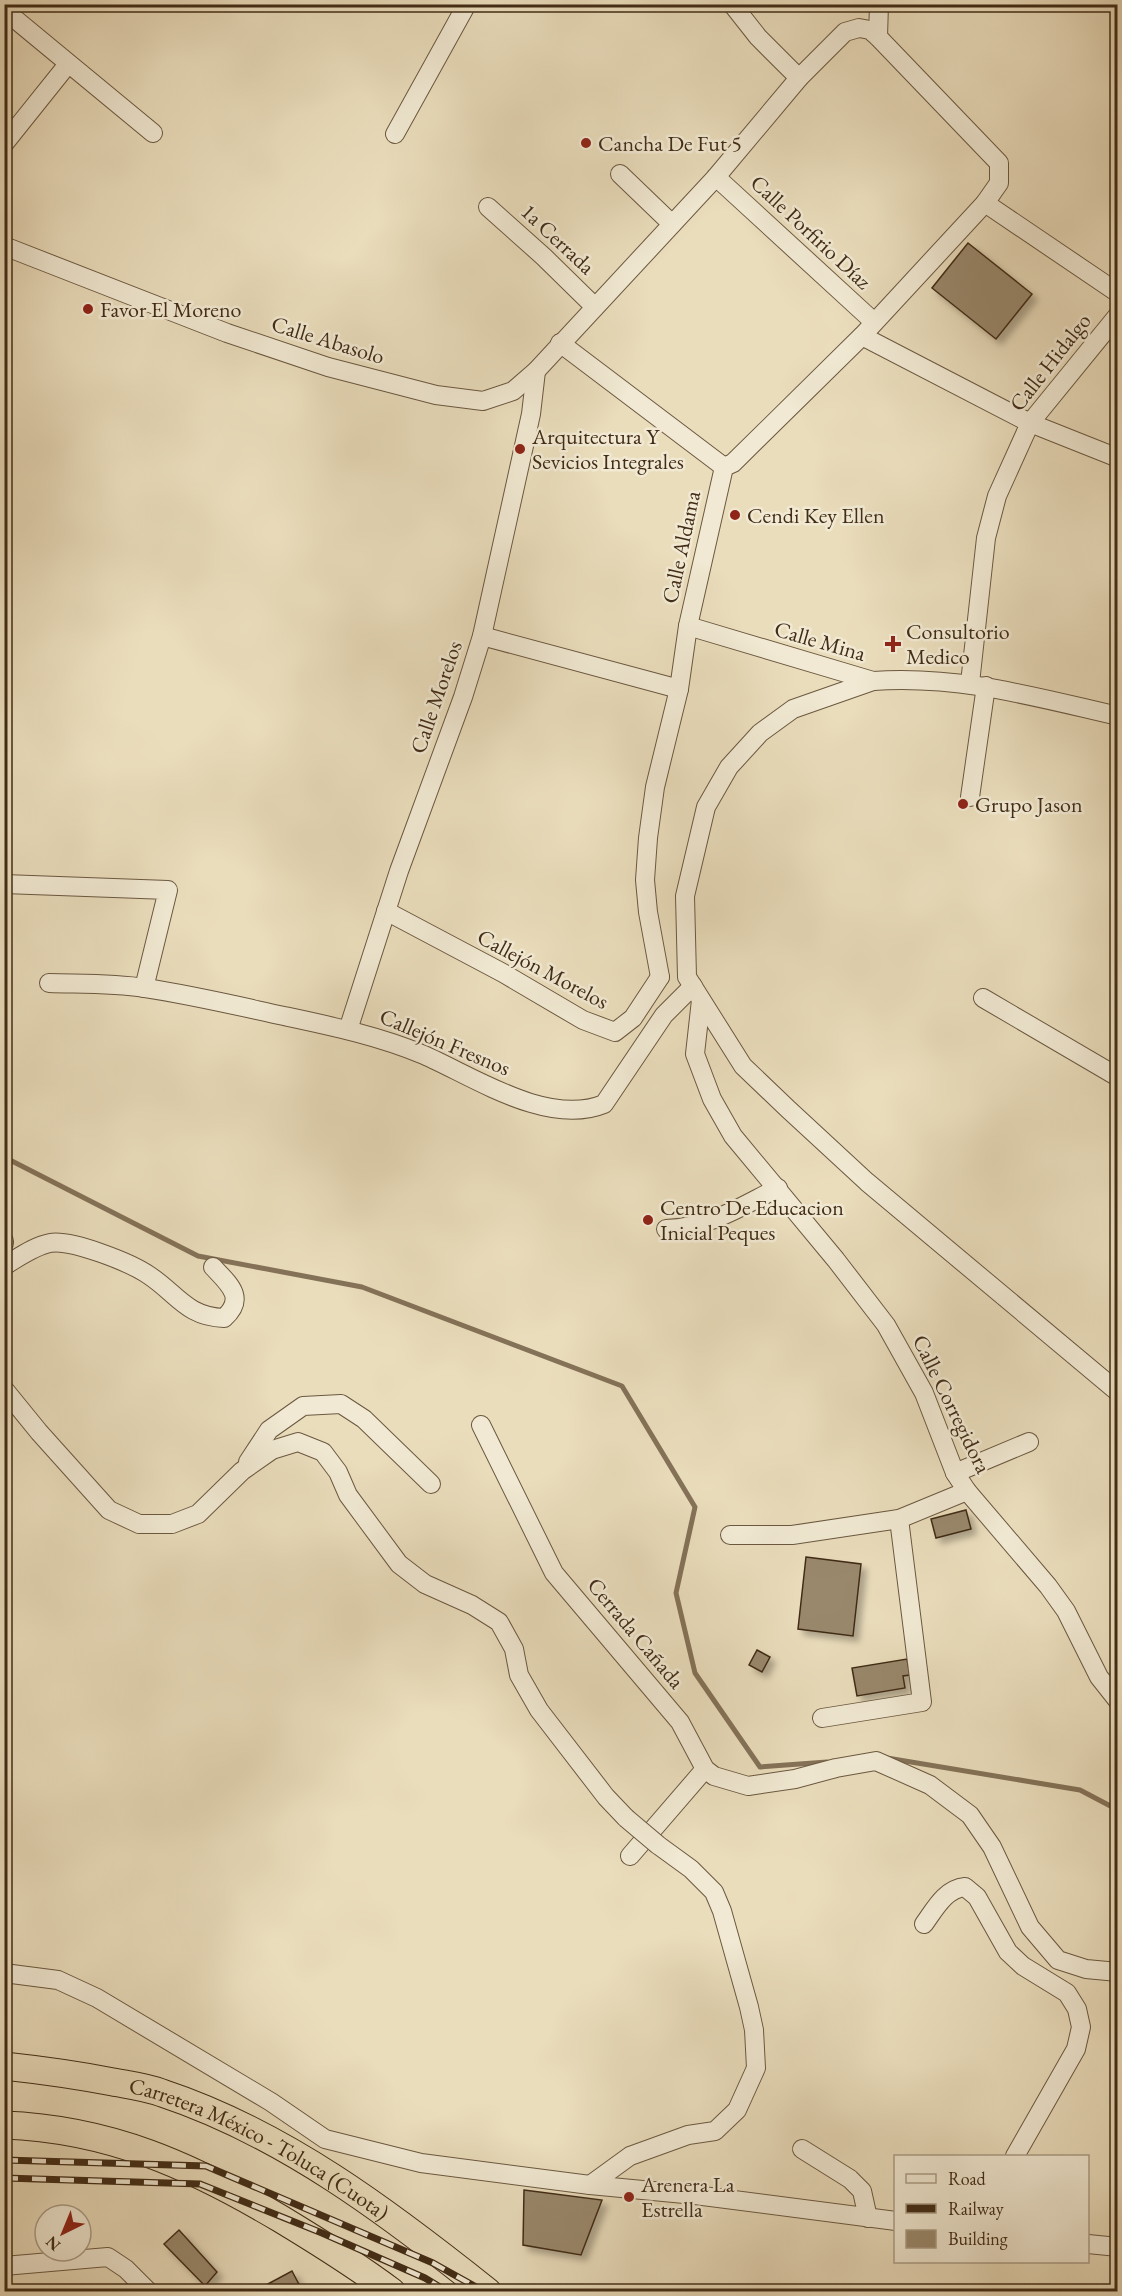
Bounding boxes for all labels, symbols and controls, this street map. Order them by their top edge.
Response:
place label: Cancha De Fut 5 [598,129,742,158]
marker: Cancha De Fut 5 [579,136,593,150]
street label: Calle Porfirio Díaz [744,168,878,296]
street label: 1a Cerrada [515,197,601,281]
place label: Favor El Moreno [100,295,242,324]
marker: Favor El Moreno [81,302,95,316]
street label: Calle Hidalgo [1003,307,1097,417]
street label: Calle Abasolo [268,309,388,371]
place label: Arquitectura Y Sevicios Integrales [531,422,684,476]
marker: Arquitectura Y Sevicios Integrales [513,442,527,456]
street label: Calle Aldama [655,488,707,606]
place label: Cendi Key Ellen [747,501,885,530]
marker: Cendi Key Ellen [728,508,742,522]
street label: Calle Mina [771,614,869,668]
place label: Consultorio Medico [906,617,1010,671]
marker: Consultorio Medico [884,635,902,653]
street label: Calle Morelos [403,637,469,757]
place label: Grupo Jason [975,790,1083,819]
marker: Grupo Jason [956,797,970,811]
street label: Callejón Morelos [472,922,614,1016]
street label: Callejón Fresnos [375,1001,515,1083]
place label: Centro De Educacion Inicial Peques [660,1193,844,1247]
marker: Centro De Educacion Inicial Peques [641,1213,655,1227]
street label: Calle Corregidora [906,1330,998,1478]
street label: Cerrada Cañada [581,1571,691,1695]
street label: Carretera México - Toluca (Cuota) [127,2071,395,2226]
legend [894,2155,1089,2263]
text: Road [948,2167,987,2190]
place label: Arenera La Estrella [640,2170,735,2224]
marker: Arenera La Estrella [622,2190,636,2204]
text: Railway [948,2197,1004,2220]
north arrow [33,2203,93,2263]
text: Building [948,2227,1008,2250]
text: N [41,2231,65,2256]

